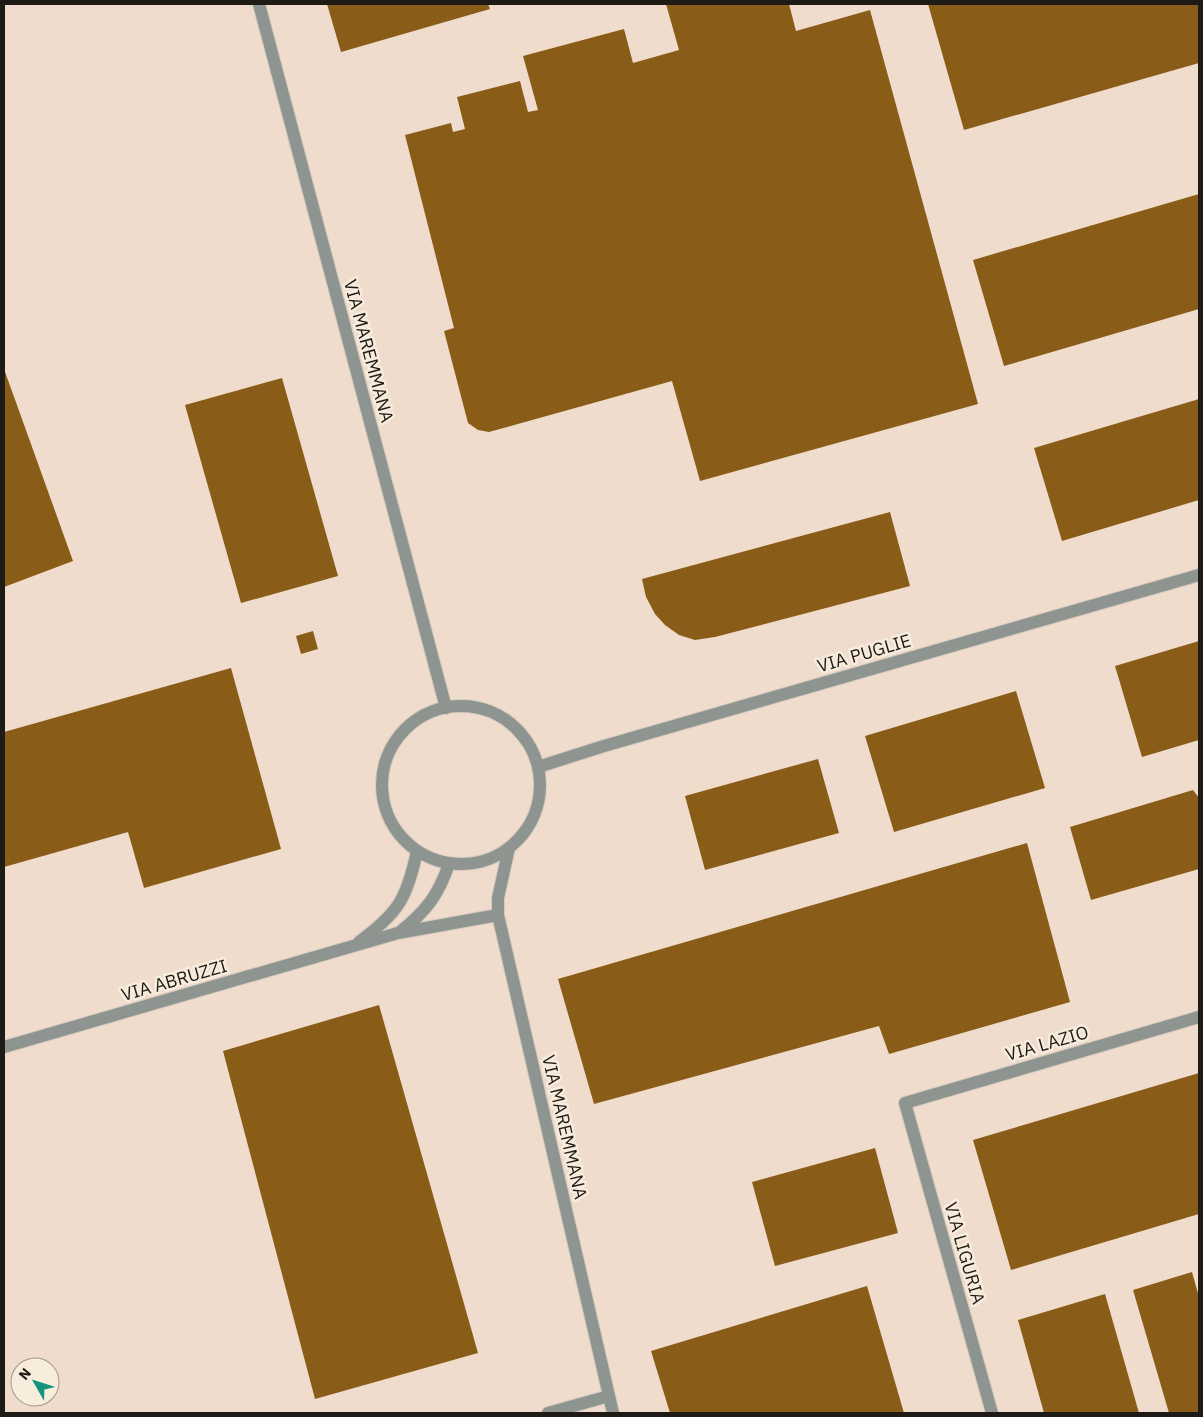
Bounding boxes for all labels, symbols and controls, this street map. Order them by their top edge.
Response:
street label: VIA MAREMMANA [339,277,399,425]
street label: VIA PUGLIE [815,629,913,677]
street label: VIA ABRUZZI [119,954,229,1006]
street label: VIA LAZIO [1003,1020,1091,1066]
street label: VIA MAREMMANA [537,1053,593,1202]
street label: VIA LIGURIA [939,1199,991,1307]
north arrow [10,1357,60,1407]
text: N [15,1364,35,1383]

